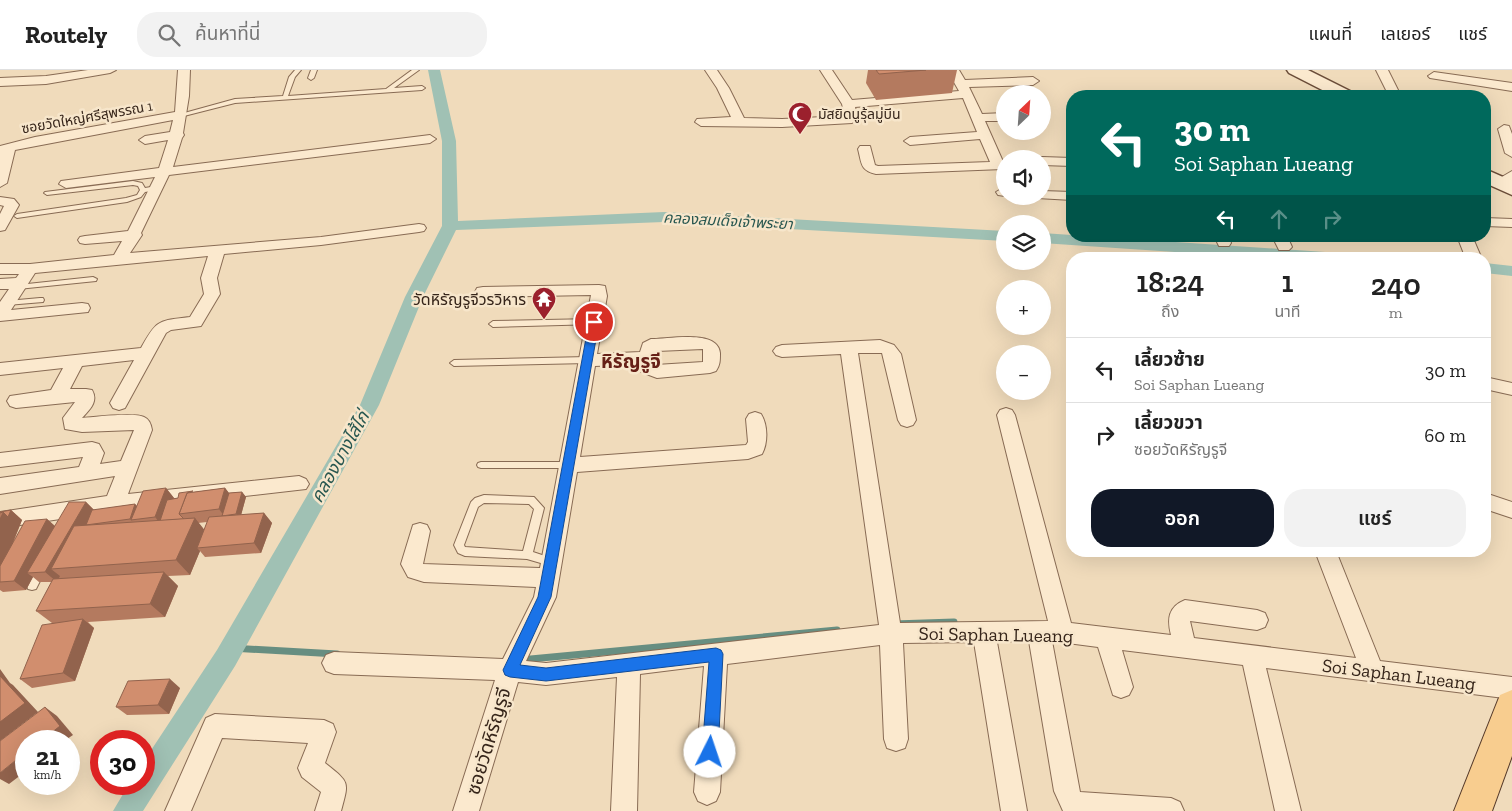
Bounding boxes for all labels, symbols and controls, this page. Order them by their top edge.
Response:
search box [137,12,487,57]
text: Routely [25,20,107,49]
icon: search [155,21,183,49]
text: ค้นหาที่นี่ [195,22,261,45]
text: แผนที่ [1308,23,1352,45]
text: เลเยอร์ [1380,23,1430,45]
text: แชร์ [1458,23,1487,45]
north arrow [996,85,1051,140]
map controls [996,85,1051,400]
street label: ซอยวัดใหญ่ศรีสุพรรณ 1 [20,97,155,137]
mosque icon: มัสยิดนูรุ้ลมู่บีน [787,101,813,135]
place label: มัสยิดนูรุ้ลมู่บีน [818,106,901,123]
text: 30 m [1174,108,1250,150]
icon: left [1091,110,1156,175]
button: sound [996,150,1051,205]
text: Soi Saphan Lueang [1174,150,1353,177]
icon: left [1212,205,1240,233]
icon: ahead [1265,205,1293,233]
icon: right [1318,205,1346,233]
water label: คลองสมเด็จเจ้าพระยา [663,209,794,233]
button: layers [996,215,1051,270]
text: 18:24 [1136,264,1204,300]
text: 1 [1282,264,1293,300]
text: 240 [1371,267,1421,303]
button: + [996,280,1051,335]
temple icon: วัดหิรัญรูจีวรวิหาร [531,286,557,320]
place label: วัดหิรัญรูจีวรวิหาร [413,290,526,309]
pin [573,301,615,343]
text: ถึง [1161,302,1179,321]
text: นาที [1274,302,1301,321]
text: m [1389,303,1403,322]
icon: arrive [580,308,608,336]
button: − [996,345,1051,400]
text: เลี้ยวซ้าย [1134,348,1205,371]
district label: หิรัญรูจี [601,350,661,373]
icon: left [1091,356,1119,384]
text: 30 m [1425,359,1466,382]
text: Soi Saphan Lueang [1134,375,1264,394]
water label: คลองบางไส้ไก่ [306,405,376,507]
text: เลี้ยวขวา [1134,411,1203,434]
icon: right [1091,421,1119,449]
text: 60 m [1424,424,1466,447]
text: ซอยวัดหิรัญรูจี [1134,440,1227,459]
button: ออก [1091,489,1274,547]
button: แชร์ [1284,489,1466,547]
street label: Soi Saphan Lueang [919,622,1074,647]
street label: Soi Saphan Lueang [1321,654,1478,695]
street label: ซอยวัดหิรัญรูจี [461,685,517,798]
position arrow [683,725,735,777]
speed limit sign: 30 [90,730,155,795]
text: 21 [36,741,59,771]
text: km/h [34,768,61,782]

